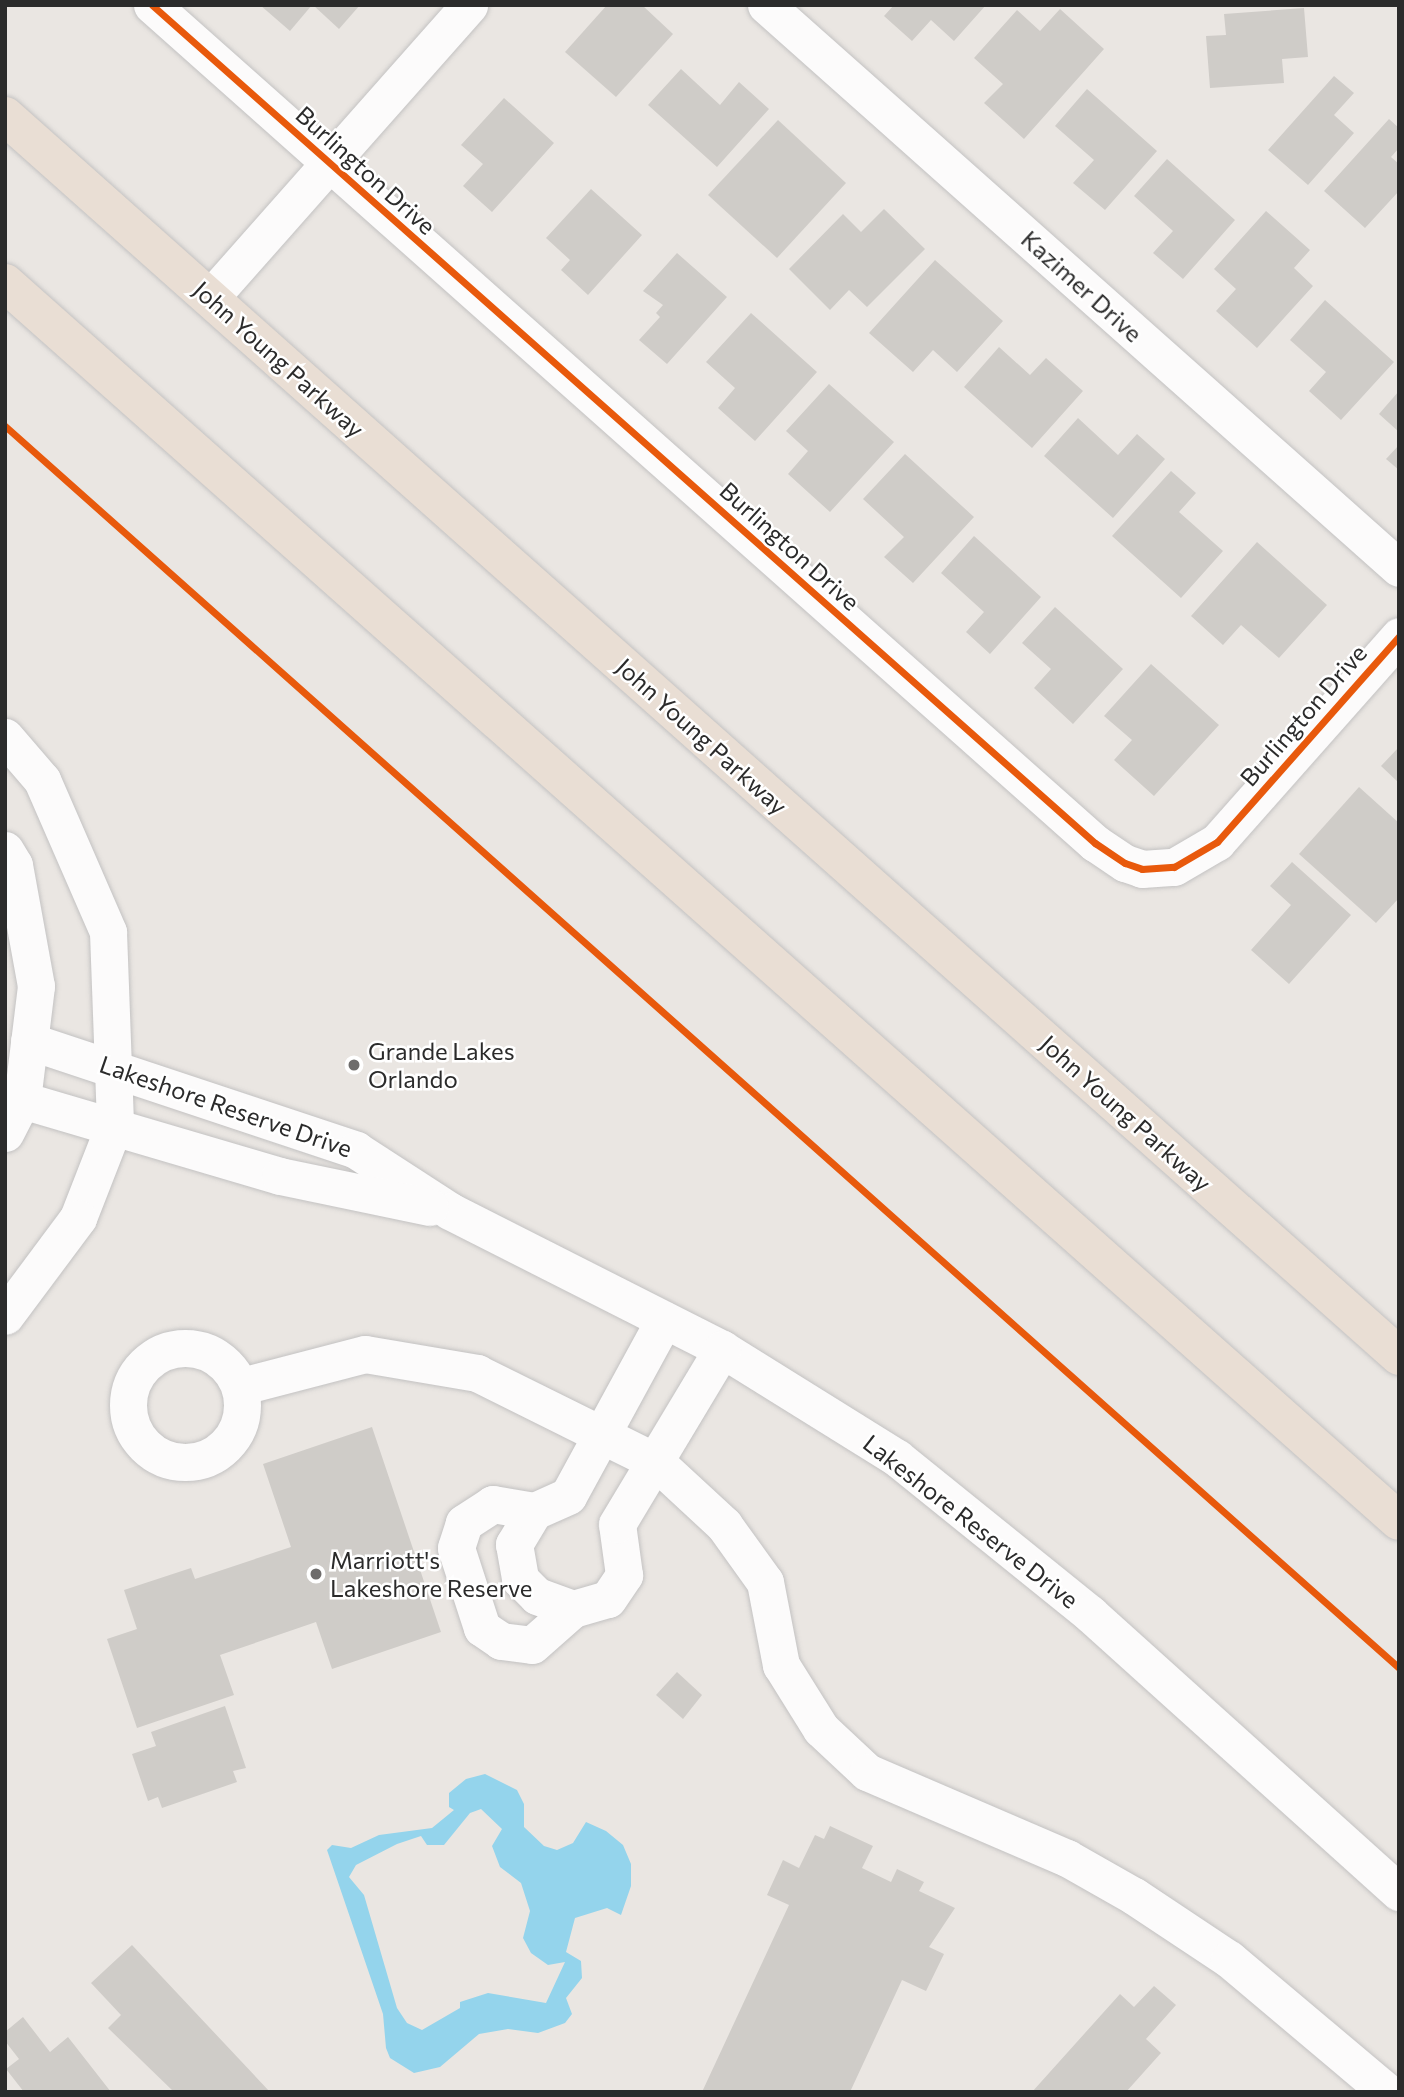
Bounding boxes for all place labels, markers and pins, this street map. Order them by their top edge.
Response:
place label: Grande Lakes Orlando [368,1037,515,1093]
marker: Grande Lakes Orlando [346,1057,362,1073]
place label: Marriott's Lakeshore Reserve [330,1546,533,1602]
marker: Marriott's Lakeshore Reserve [308,1566,324,1582]

